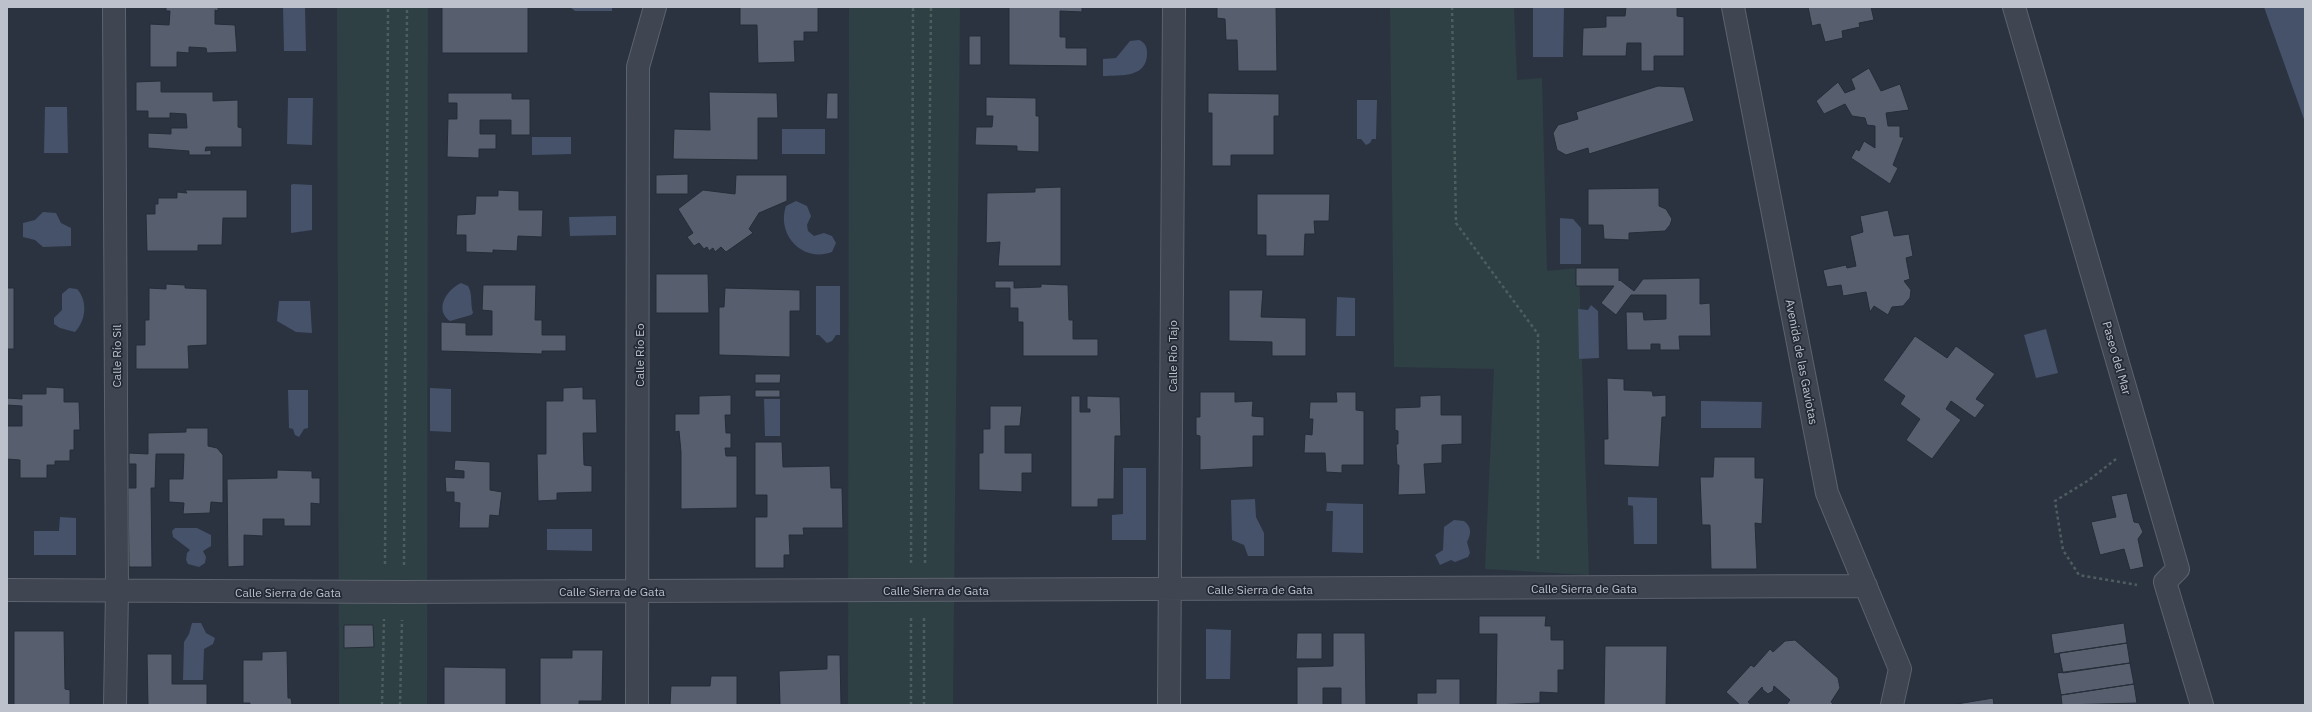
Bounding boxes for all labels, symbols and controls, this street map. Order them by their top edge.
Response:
street label: Avenida de las Gaviotas [1782,298,1822,426]
street label: Calle Río Tajo [1165,320,1180,392]
street label: Paseo del Mar [2099,320,2135,397]
street label: Calle Río Eo [632,323,647,387]
street label: Calle Río Sil [109,324,124,388]
street label: Calle Sierra de Gata [1531,581,1638,596]
street label: Calle Sierra de Gata [1207,582,1314,597]
street label: Calle Sierra de Gata [883,583,990,598]
street label: Calle Sierra de Gata [559,584,666,599]
street label: Calle Sierra de Gata [235,585,342,600]

